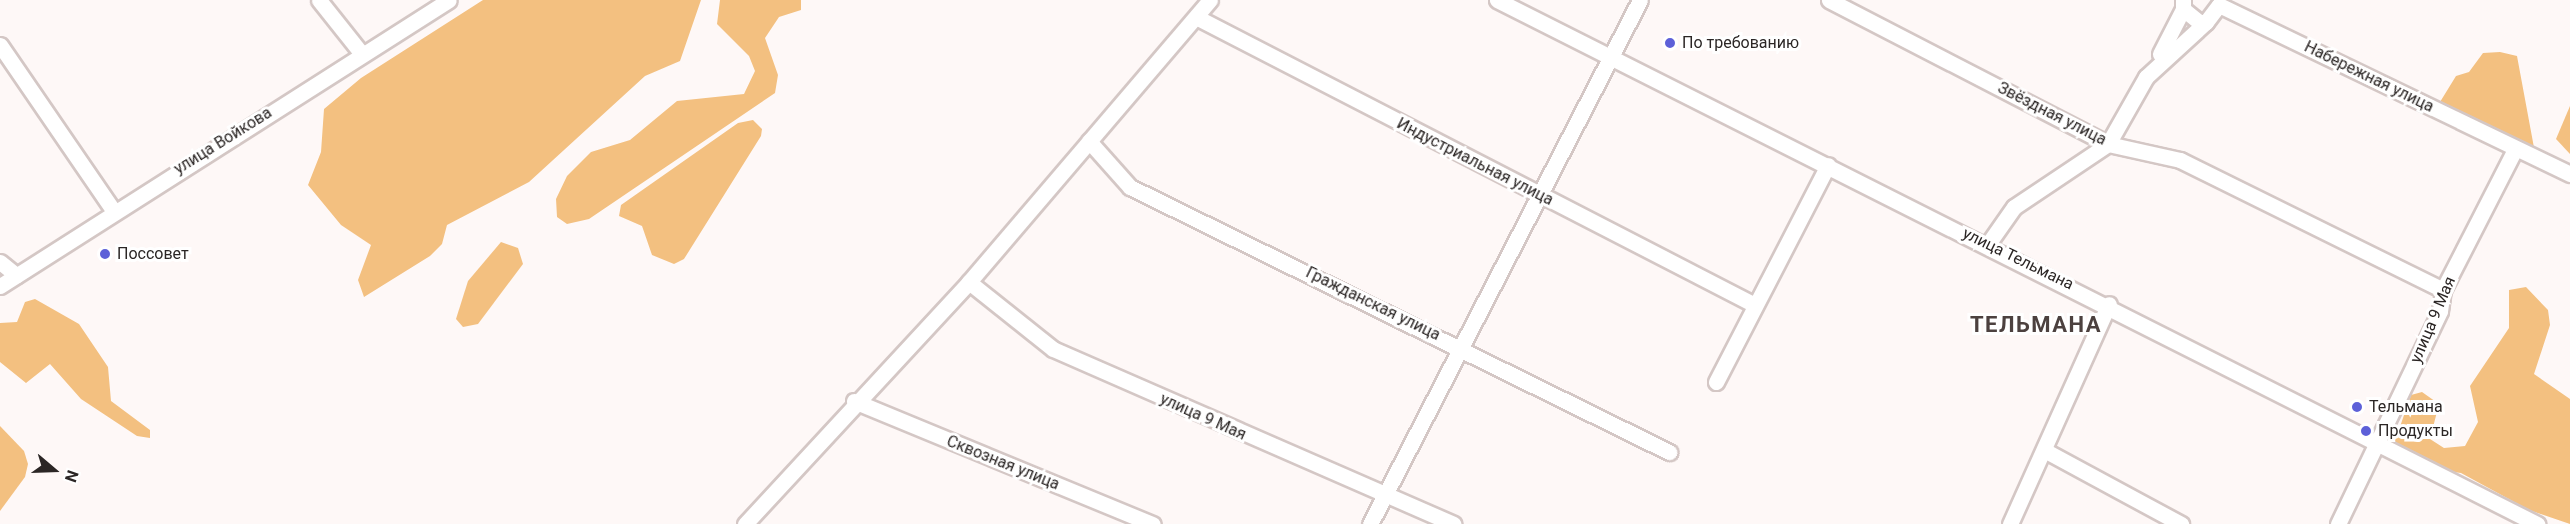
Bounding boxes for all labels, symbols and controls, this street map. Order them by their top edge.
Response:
place label: По требованию [1682,33,1799,53]
marker: По требованию [1663,36,1677,50]
street label: Набережная улица [2301,37,2437,117]
street label: Звёздная улица [1994,78,2110,150]
street label: улица Войкова [171,103,275,179]
street label: Индустриальная улица [1393,114,1557,210]
street label: улица Тельмана [1959,224,2077,294]
place label: Поссовет [117,244,189,264]
marker: Поссовет [98,247,112,261]
street label: Гражданская улица [1303,263,1443,345]
street label: улица 9 Мая [2406,274,2460,366]
district label: ТЕЛЬМАНА [1970,312,2102,338]
street label: улица 9 Мая [1157,389,1249,445]
place label: Тельмана [2369,397,2443,417]
marker: Тельмана [2350,400,2364,414]
place label: Продукты [2378,421,2453,441]
marker: Продукты [2359,424,2373,438]
street label: Сквозная улица [944,432,1062,494]
north arrow [24,440,84,500]
text: N [61,468,82,484]

